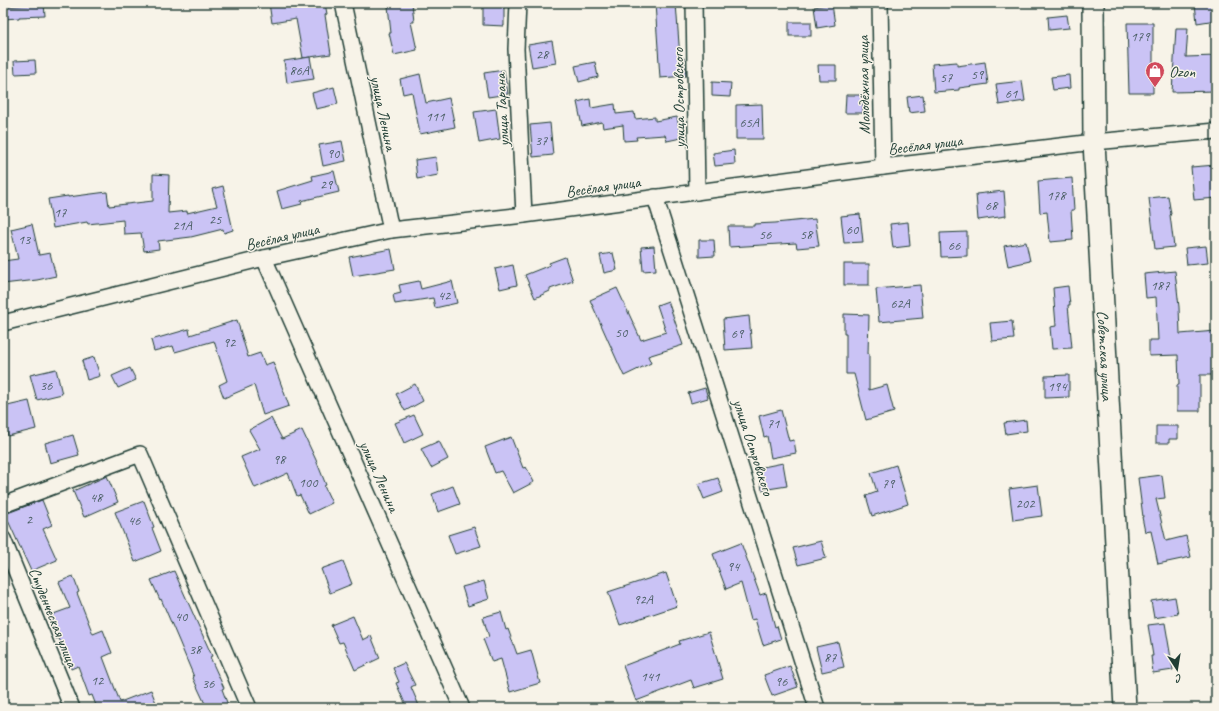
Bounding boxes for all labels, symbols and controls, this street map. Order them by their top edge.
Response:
house number: 179 [1131,28,1151,45]
street label: Молодёжная улица [853,34,875,135]
house number: 28 [536,46,550,63]
street label: улица Островского [668,46,690,149]
shop icon: Ozon [1144,60,1166,88]
house number: 86А [289,62,310,79]
place label: Ozon [1169,62,1196,82]
house number: 59 [971,66,985,83]
house number: 57 [940,69,953,86]
street label: улица Тарана [490,71,514,148]
street label: улица Ленина [365,73,401,154]
house number: 61 [1005,85,1018,102]
house number: 111 [426,108,445,125]
house number: 65А [739,114,760,131]
street label: Весёлая улица [887,130,965,159]
house number: 37 [535,132,548,149]
house number: 90 [327,145,341,162]
street label: Весёлая улица [565,172,643,202]
house number: 29 [320,176,334,193]
house number: 178 [1047,187,1067,204]
house number: 68 [985,197,999,214]
house number: 17 [54,204,67,221]
house number: 25 [209,211,222,228]
house number: 21А [172,217,193,234]
street label: Весёлая улица [244,218,322,255]
house number: 60 [846,221,860,238]
house number: 56 [759,226,772,243]
house number: 58 [800,226,814,243]
house number: 13 [18,231,32,248]
house number: 66 [948,237,961,254]
house number: 187 [1151,277,1170,294]
house number: 42 [438,287,452,304]
house number: 62А [890,295,911,312]
street label: Советская улица [1092,310,1117,402]
house number: 50 [615,324,629,341]
house number: 69 [731,325,745,342]
house number: 92 [223,334,237,351]
house number: 36 [40,377,53,394]
house number: 194 [1048,378,1068,395]
street label: улица Островского [728,396,778,499]
house number: 71 [767,415,780,432]
street label: улица Ленина [354,437,404,517]
house number: 98 [273,451,287,468]
house number: 100 [299,474,319,491]
house number: 79 [882,475,896,492]
house number: 48 [90,489,104,506]
house number: 202 [1016,495,1036,512]
house number: 2 [26,511,34,528]
house number: 46 [128,512,141,529]
house number: 94 [727,558,741,575]
street label: Студенческая улица [24,565,83,672]
house number: 92А [633,591,654,608]
house number: 40 [175,608,189,625]
house number: 38 [189,641,203,658]
house number: 87 [824,649,837,666]
north arrow [1157,649,1197,689]
house number: 141 [641,668,660,685]
text: С [1173,671,1183,687]
house number: 12 [91,672,105,689]
house number: 96 [775,673,788,690]
house number: 36 [202,675,215,692]

